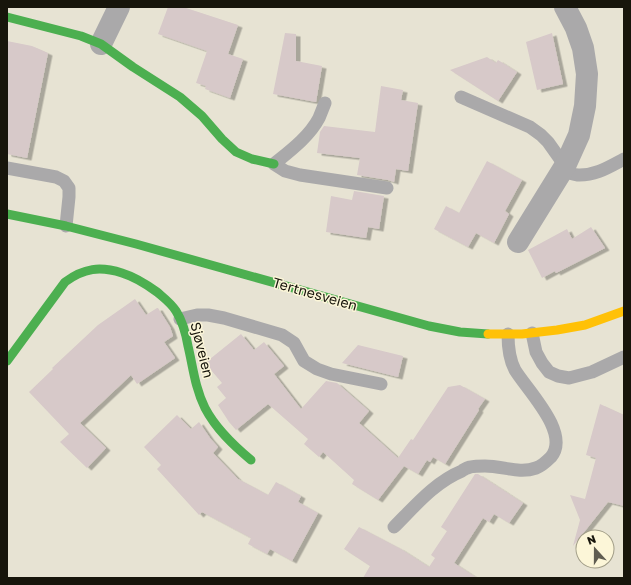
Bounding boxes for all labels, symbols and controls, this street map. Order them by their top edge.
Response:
street label: Tertnesveien [271,273,359,314]
street label: Sjøveien [187,320,218,380]
north arrow [575,529,615,569]
text: N [585,532,597,547]

